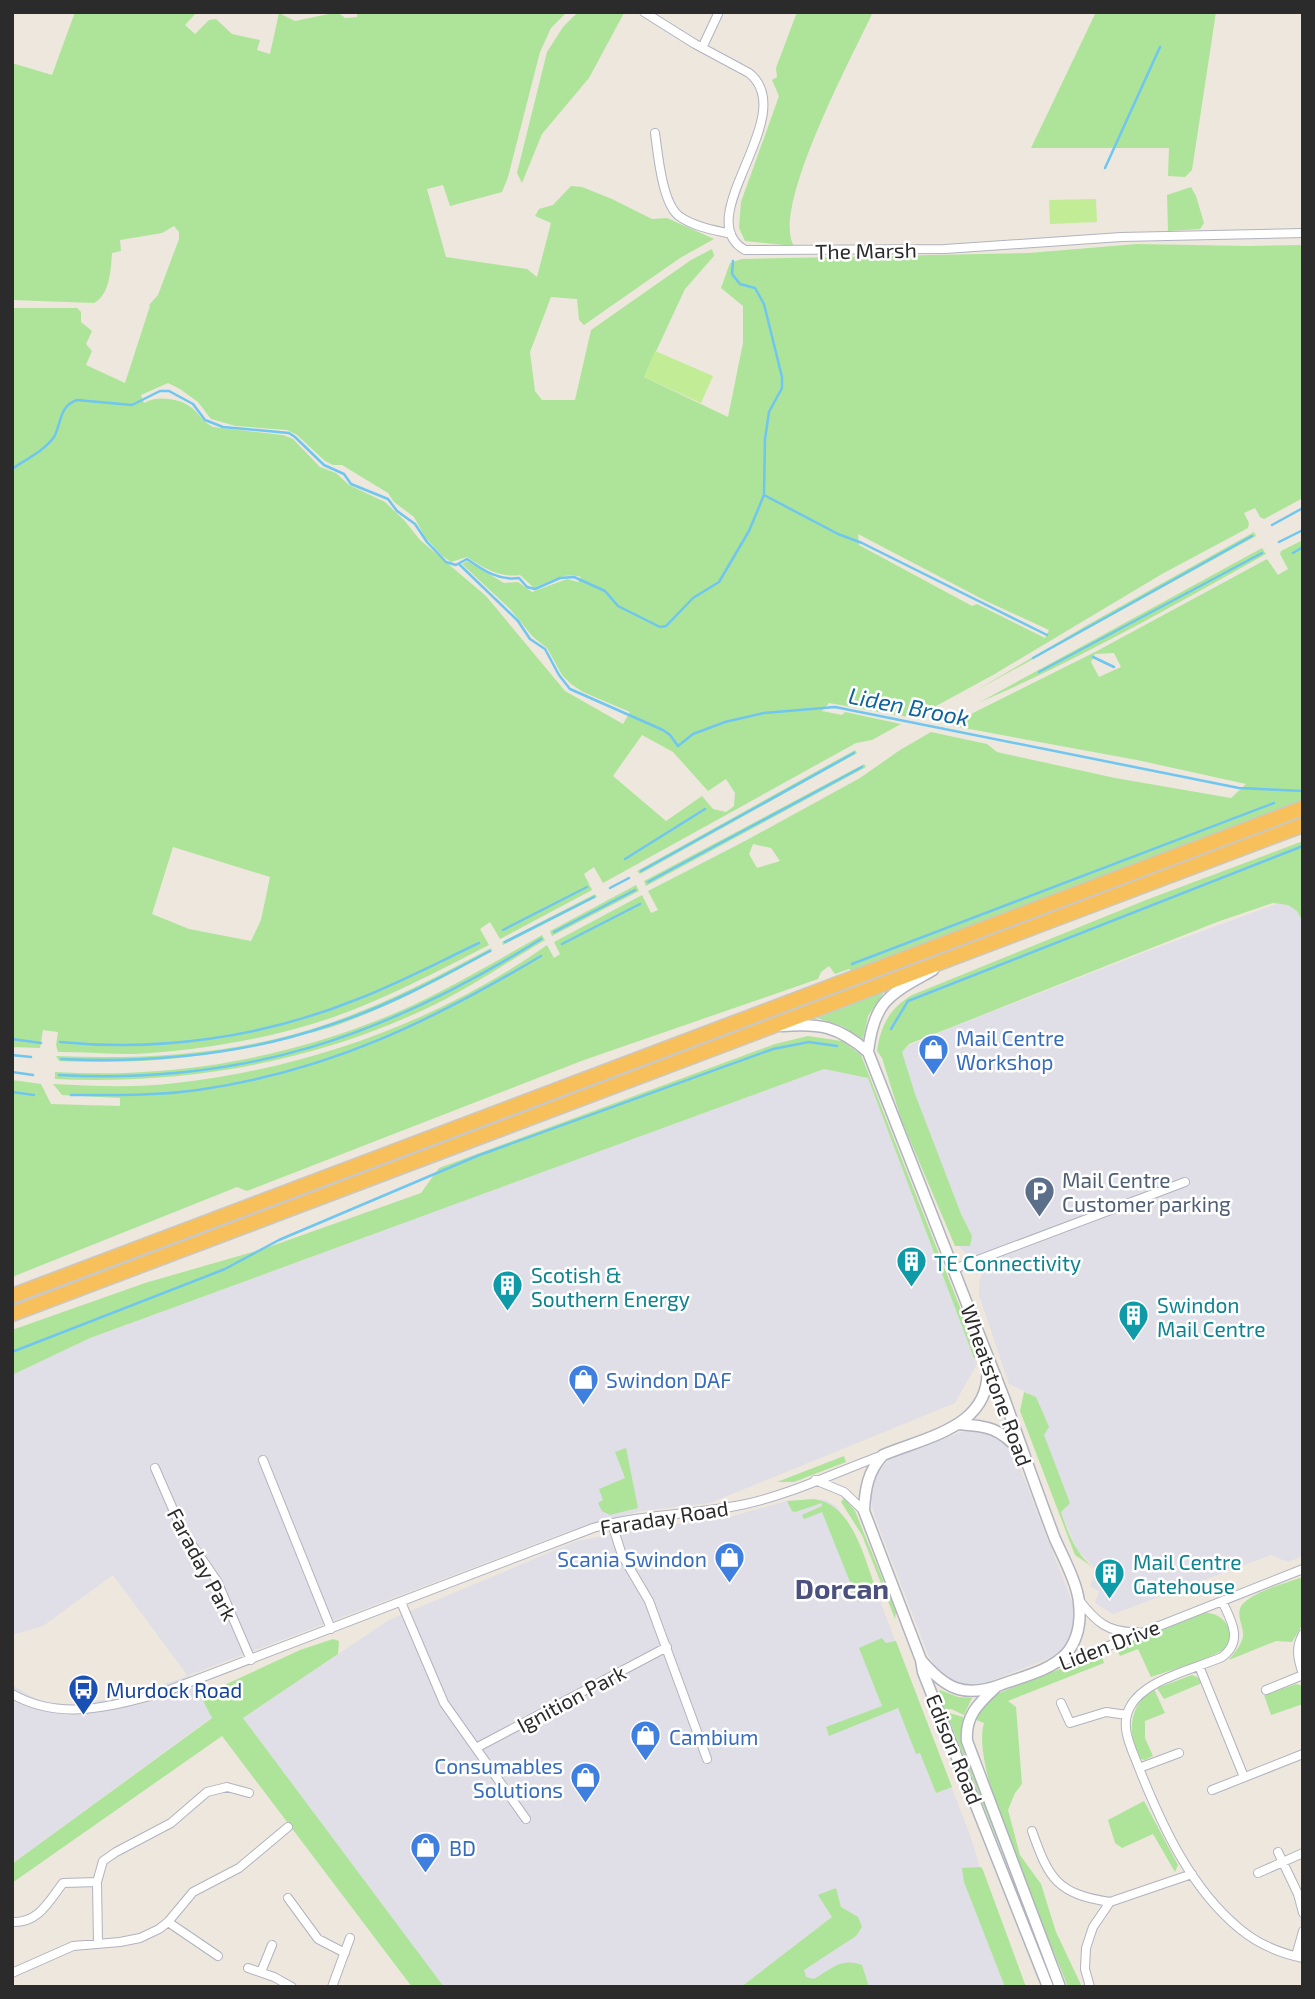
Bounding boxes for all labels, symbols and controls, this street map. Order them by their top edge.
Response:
street label: The Marsh [815,237,917,263]
water label: Liden Brook [846,681,972,731]
place label: Mail Centre Workshop [956,1025,1064,1074]
shop icon: Mail Centre Workshop [916,1032,950,1076]
place label: Mail Centre Customer parking [1062,1167,1231,1216]
parking icon: Mail Centre Customer parking [1022,1174,1056,1218]
building icon: TE Connectivity [894,1245,928,1289]
place label: TE Connectivity [934,1250,1081,1275]
place label: Scotish & Southern Energy [531,1262,690,1311]
building icon: Scotish & Southern Energy [491,1269,525,1313]
place label: Swindon Mail Centre [1157,1292,1265,1341]
building icon: Swindon Mail Centre [1117,1299,1151,1343]
street label: Wheatstone Road [956,1301,1038,1469]
shop icon: Swindon DAF [566,1362,600,1406]
place label: Swindon DAF [606,1367,731,1392]
street label: Faraday Road [598,1495,730,1539]
street label: Faraday Park [163,1503,243,1625]
shop icon: Scania Swindon [713,1541,747,1585]
place label: Scania Swindon [557,1546,707,1571]
place label: Mail Centre Gatehouse [1133,1549,1241,1598]
building icon: Mail Centre Gatehouse [1093,1556,1127,1600]
district label: Dorcan [795,1571,889,1605]
street label: Liden Drive [1055,1613,1163,1675]
street label: Ignition Park [512,1659,630,1737]
bus stop icon: Murdock Road [66,1672,100,1716]
place label: Murdock Road [106,1677,242,1702]
street label: Edison Road [922,1690,988,1808]
shop icon: Cambium [629,1719,663,1763]
place label: Cambium [669,1724,758,1749]
place label: Consumables Solutions [434,1753,563,1802]
shop icon: Consumables Solutions [569,1760,603,1804]
shop icon: BD [409,1830,443,1874]
place label: BD [449,1835,476,1860]

